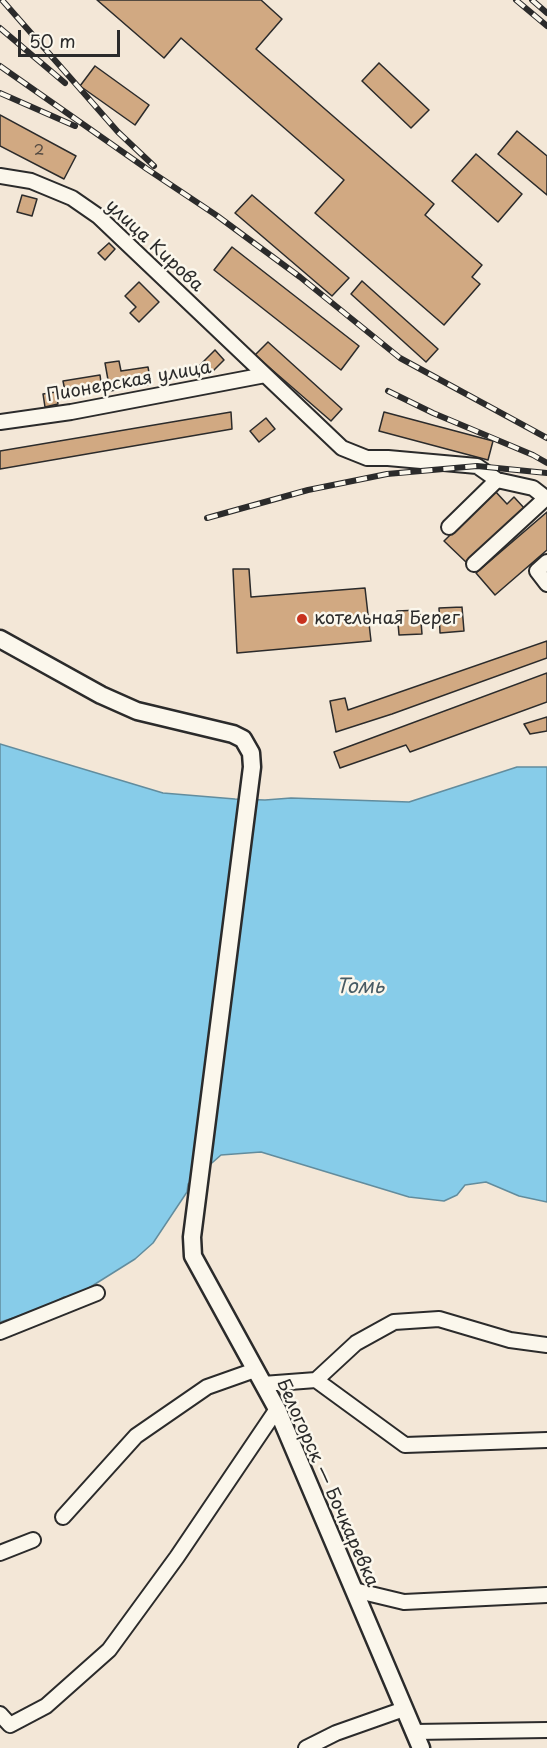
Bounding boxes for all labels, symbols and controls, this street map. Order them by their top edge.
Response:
scale bar [21,18,123,56]
text: 50 m [29,27,76,54]
house number: 2 [34,142,44,160]
street label: улица Кирова [101,195,207,297]
street label: Пионерская улица [45,357,213,407]
place label: котельная Берег [314,608,460,630]
marker: котельная Берег [295,612,309,626]
water label: Томь [336,975,384,999]
street label: Белогорск — Бочкаревка [271,1376,383,1590]

